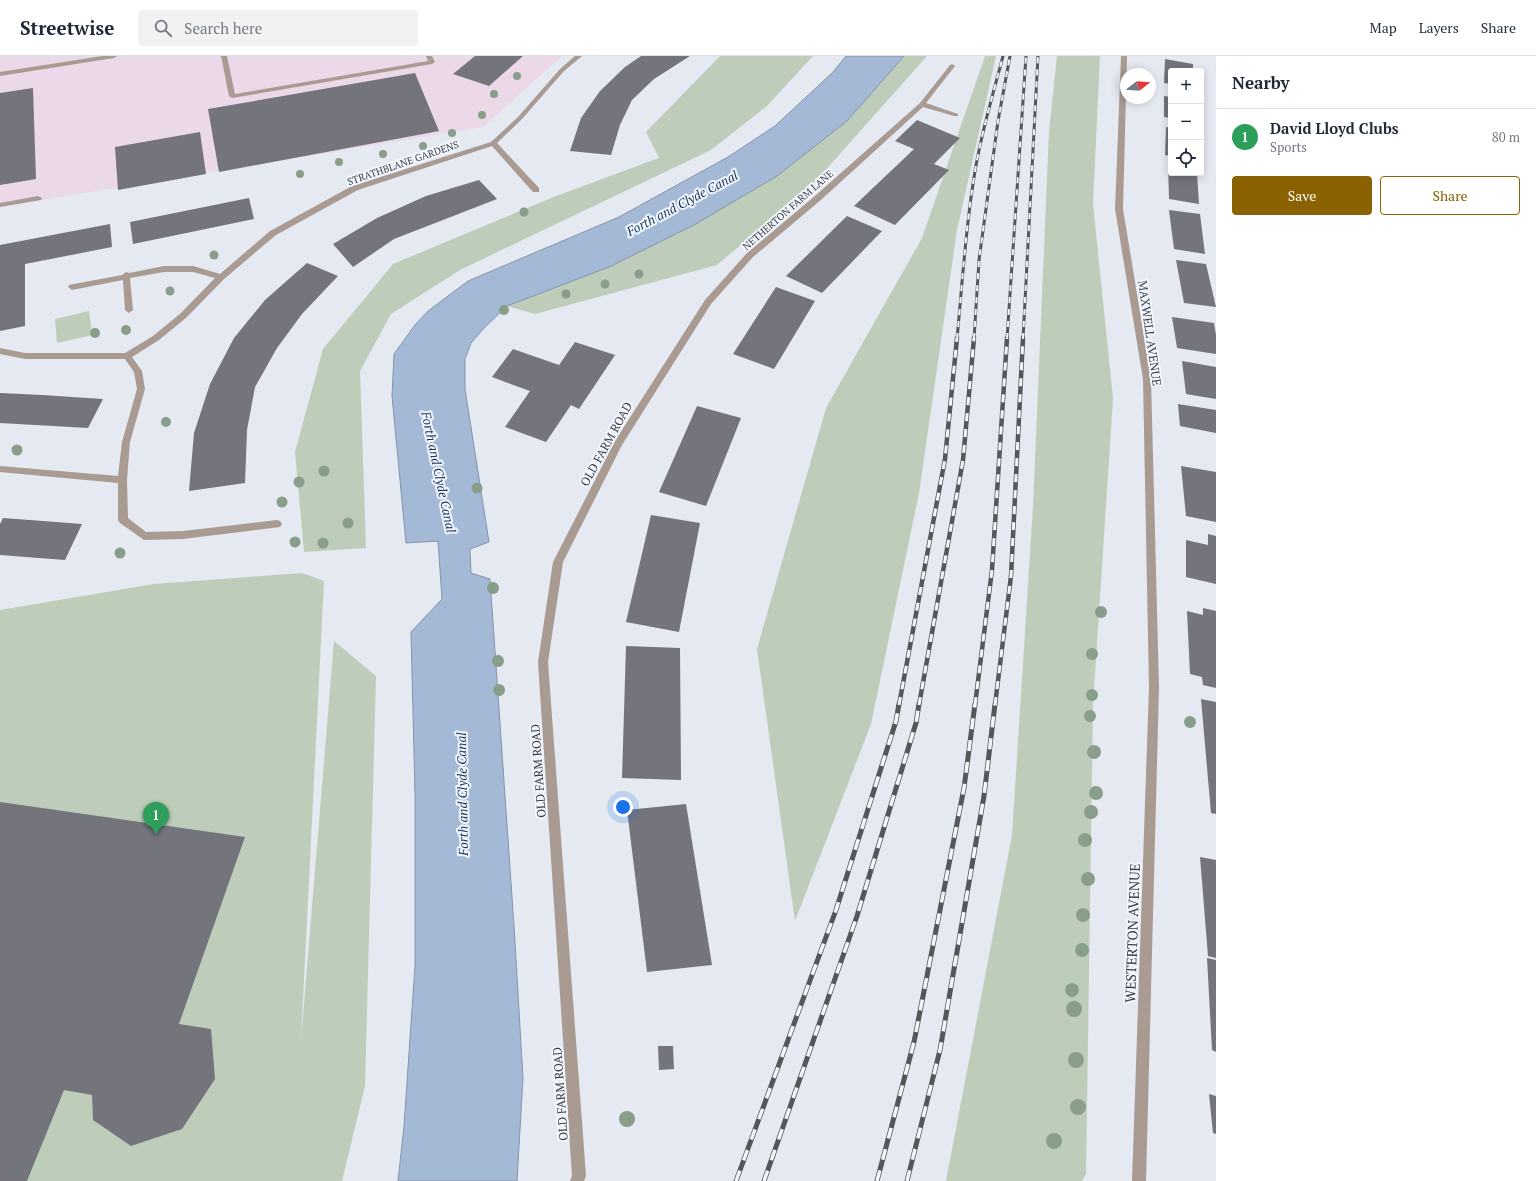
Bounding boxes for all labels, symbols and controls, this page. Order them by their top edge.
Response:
search box [138,10,418,46]
text: Streetwise [20,15,114,40]
icon: search [152,17,174,39]
text: Search here [184,18,262,38]
text: Map [1370,18,1397,37]
text: Layers [1419,18,1459,37]
text: Share [1481,18,1516,37]
north arrow [1120,68,1156,104]
map controls [1168,68,1204,176]
button: + [1168,68,1204,104]
text: Nearby [1232,71,1290,94]
button: − [1168,104,1204,140]
text: David Lloyd Clubs [1270,118,1399,138]
text: 1 [1241,128,1249,146]
text: 80 m [1492,128,1520,146]
street label: STRATHBLANE GARDENS [346,138,460,188]
text: Sports [1270,138,1307,156]
button: locate [1168,140,1204,176]
water label: Forth and Clyde Canal [622,166,741,240]
street label: NETHERTON FARM LANE [740,167,836,253]
button: Save [1232,176,1372,215]
button: Share [1380,176,1520,215]
street label: MAXWELL AVENUE [1135,279,1165,387]
street label: OLD FARM ROAD [577,399,635,489]
water label: Forth and Clyde Canal [417,409,461,535]
street label: OLD FARM ROAD [527,724,549,818]
water label: Forth and Clyde Canal [452,732,472,857]
your location [613,797,633,817]
pin: 1 [143,802,169,835]
street label: WESTERTON AVENUE [1120,863,1144,1003]
street label: OLD FARM ROAD [549,1047,571,1141]

